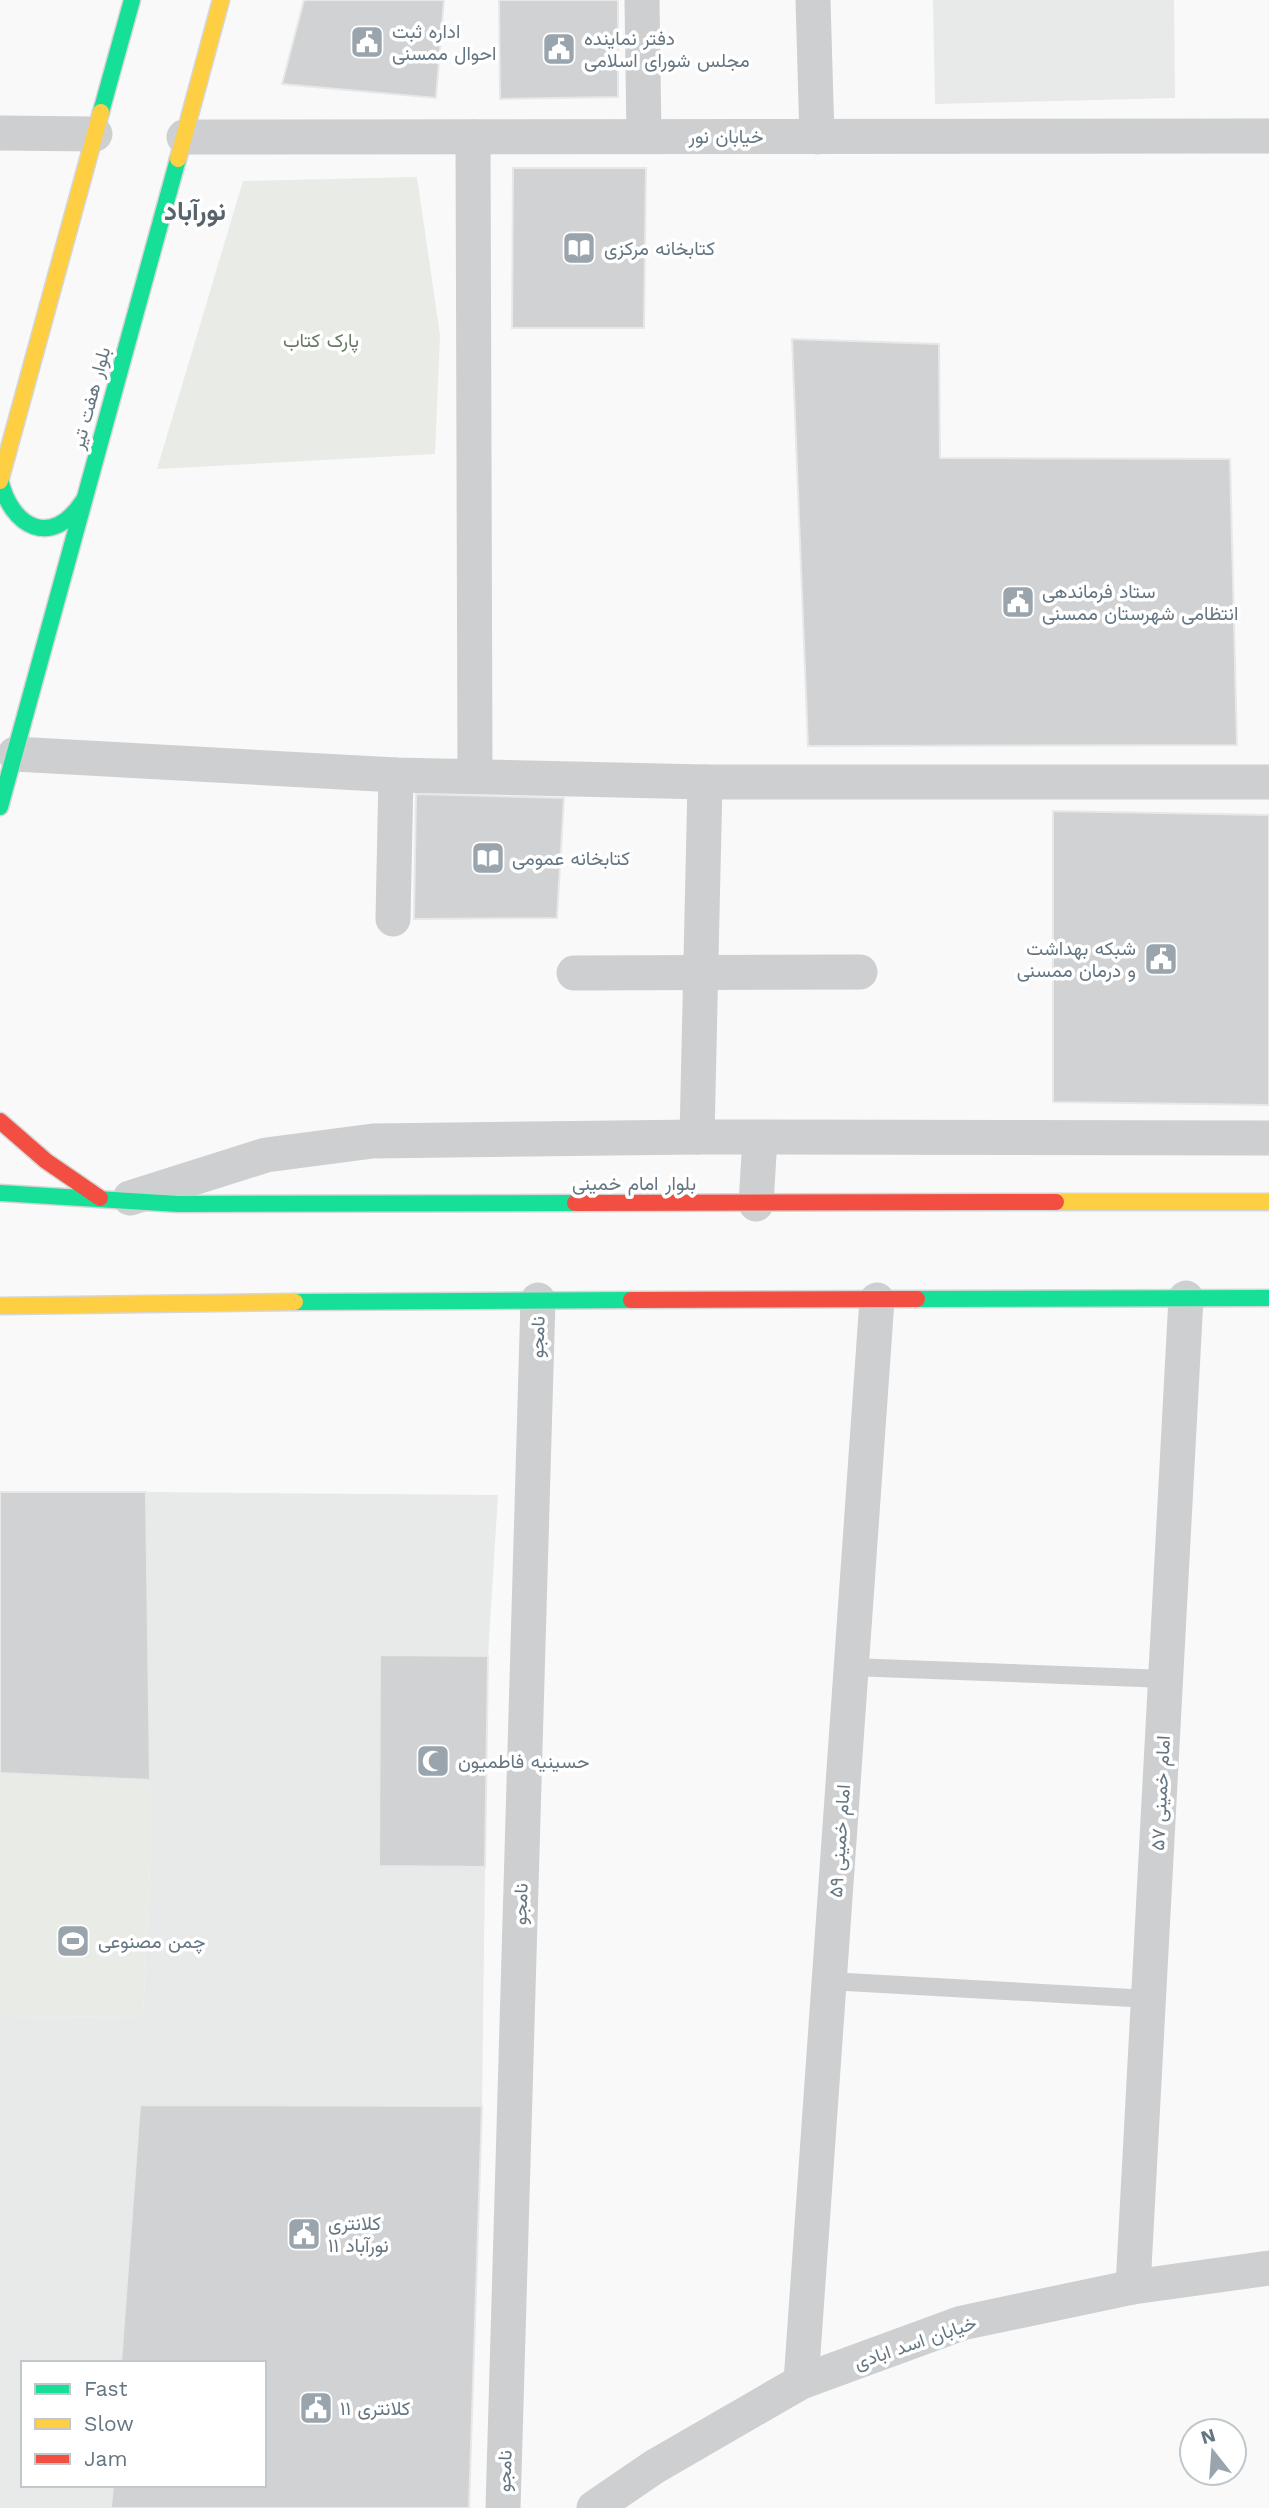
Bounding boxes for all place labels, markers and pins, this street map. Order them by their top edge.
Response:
place label: اداره ثبت احوال ممسنی [392,20,496,65]
public building icon: اداره ثبت احوال ممسنی [348,23,386,61]
place label: دفتر نماینده مجلس شورای اسلامی [584,27,750,72]
public building icon: دفتر نماینده مجلس شورای اسلامی [540,30,578,68]
library icon: کتابخانه مرکزی [560,229,598,267]
place label: کتابخانه مرکزی [604,237,715,260]
place label: ستاد فرماندهی انتظامی شهرستان ممسنی [1042,580,1238,625]
public building icon: ستاد فرماندهی انتظامی شهرستان ممسنی [999,583,1037,621]
library icon: کتابخانه عمومی [469,839,507,877]
place label: کتابخانه عمومی [512,847,630,870]
place label: شبکه بهداشت و درمان ممسنی [1017,937,1136,982]
public building icon: شبکه بهداشت و درمان ممسنی [1142,940,1180,978]
mosque icon: حسینیه فاطمیون [414,1742,452,1780]
place label: حسینیه فاطمیون [458,1750,589,1773]
sports icon: چمن مصنوعی [54,1922,92,1960]
place label: چمن مصنوعی [98,1930,205,1955]
place label: کلانتری ۱۱ نورآباد [328,2212,389,2257]
public building icon: کلانتری ۱۱ نورآباد [285,2215,323,2253]
public building icon: کلانتری ۱۱ [297,2389,335,2427]
place label: کلانتری ۱۱ [340,2397,410,2420]

